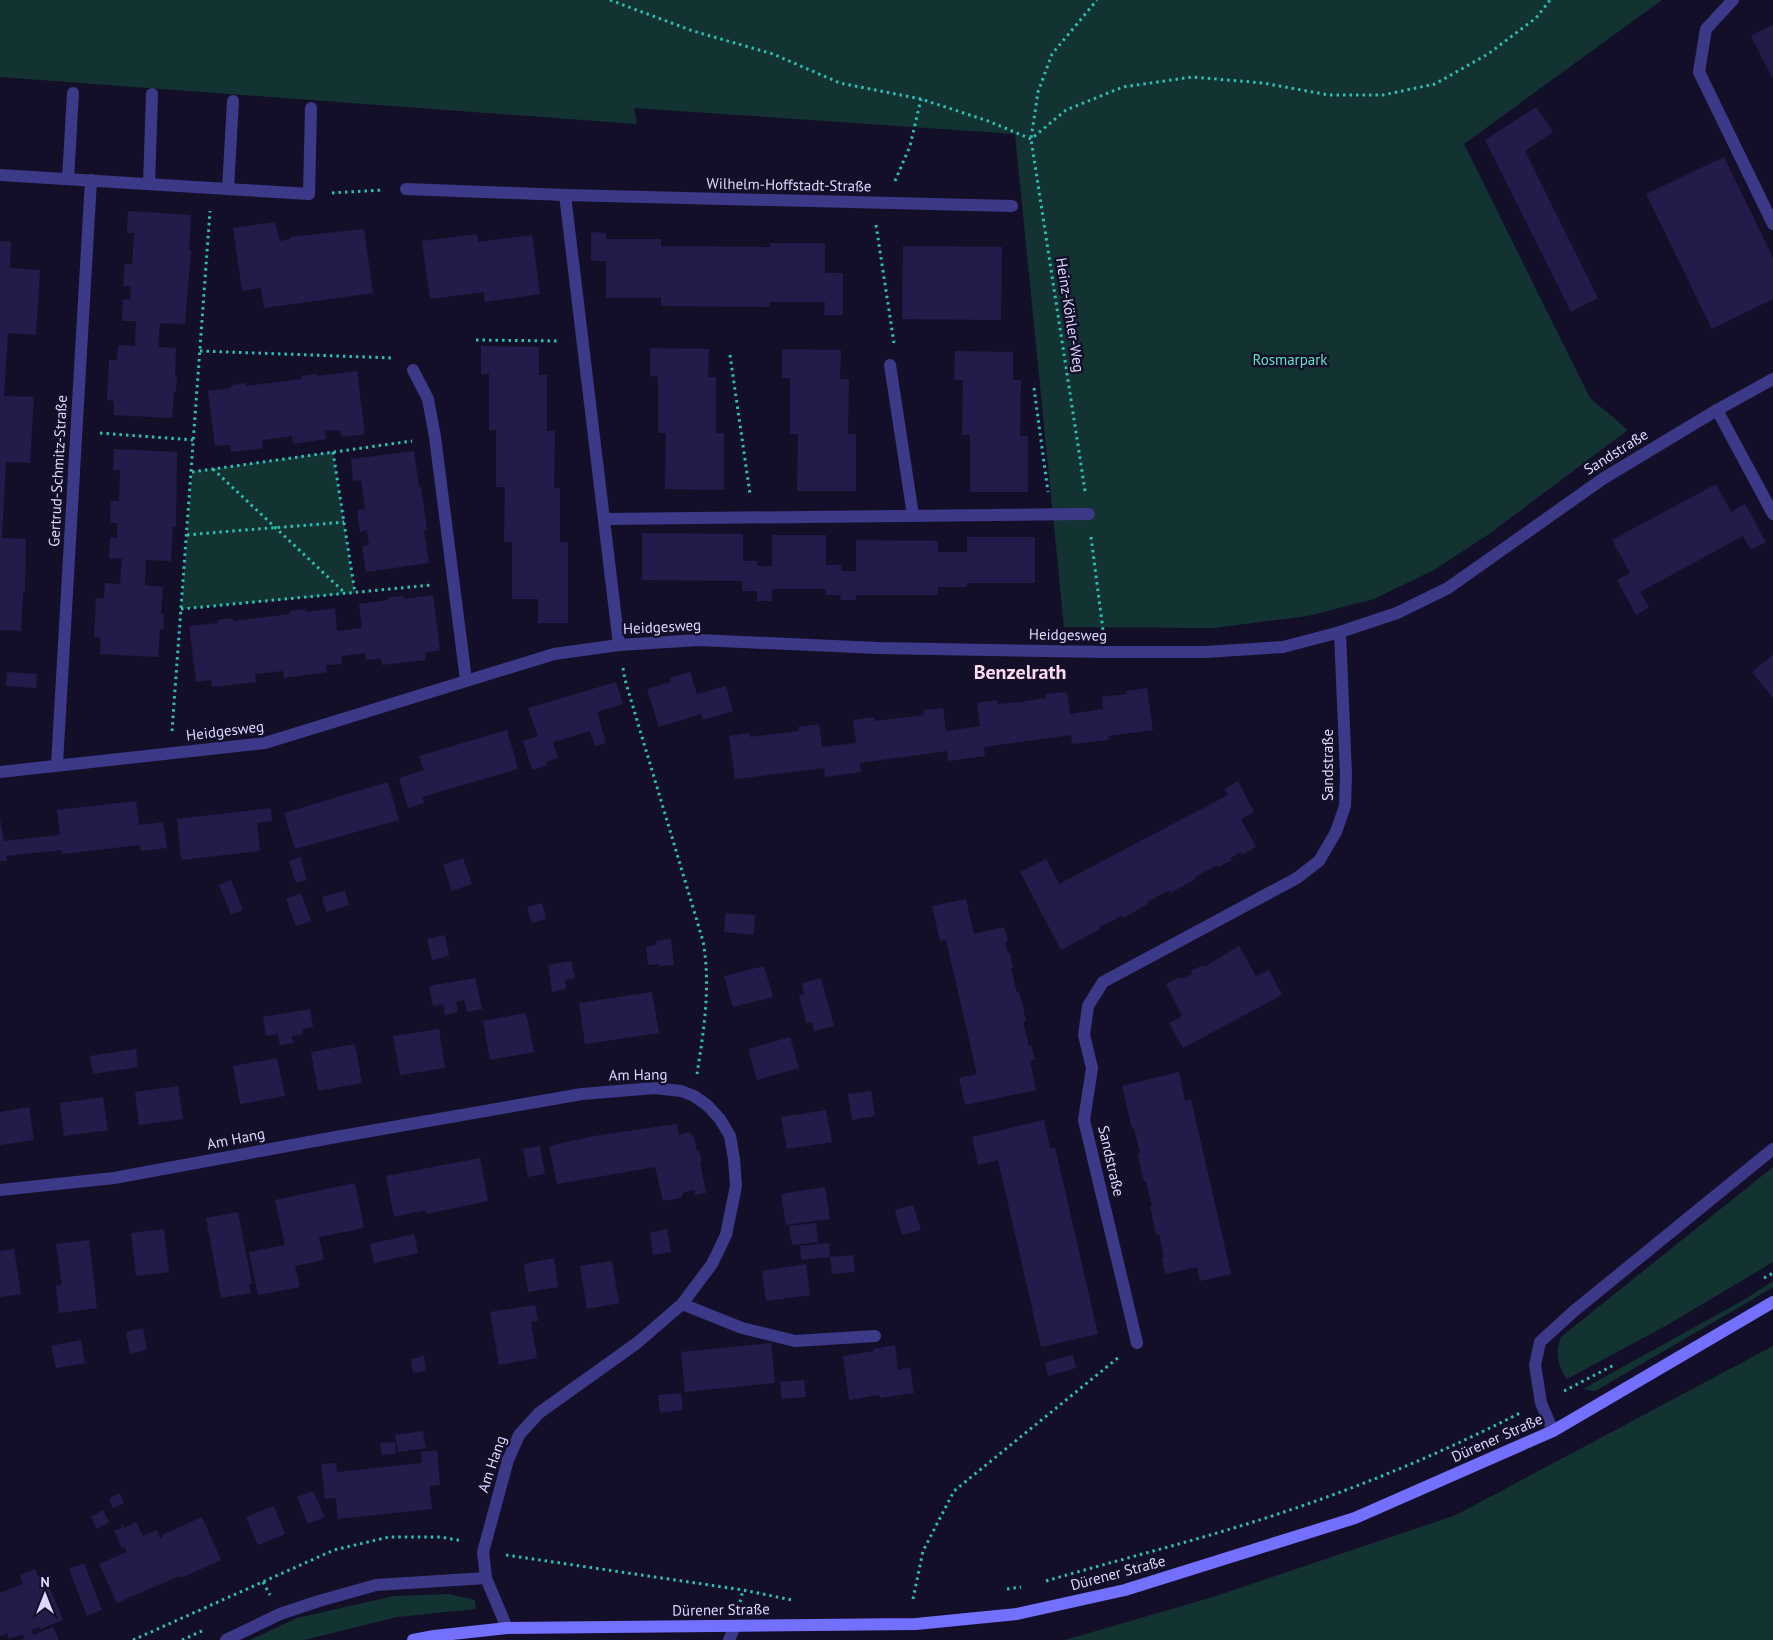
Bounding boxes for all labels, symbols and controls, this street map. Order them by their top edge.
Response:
street label: Wilhelm-Hoffstadt-Straße [706,174,872,195]
street label: Heinz-Köhler-Weg [1052,256,1089,374]
park label: Rosmarpark [1252,350,1328,369]
street label: Gertrud-Schmitz-Straße [44,395,71,547]
street label: Sandstraße [1580,424,1651,479]
street label: Heidgesweg [622,615,701,638]
street label: Heidgesweg [1029,624,1107,645]
district label: Benzelrath [974,659,1066,685]
street label: Heidgesweg [185,716,265,745]
street label: Sandstraße [1318,729,1337,801]
street label: Am Hang [608,1064,668,1085]
street label: Am Hang [205,1124,267,1153]
street label: Sandstraße [1094,1124,1129,1198]
street label: Dürener Straße [1448,1409,1545,1466]
street label: Am Hang [473,1433,510,1495]
street label: Dürener Straße [1068,1551,1167,1594]
north arrow [20,1570,70,1620]
text: N [40,1573,50,1591]
street label: Dürener Straße [672,1599,770,1620]

